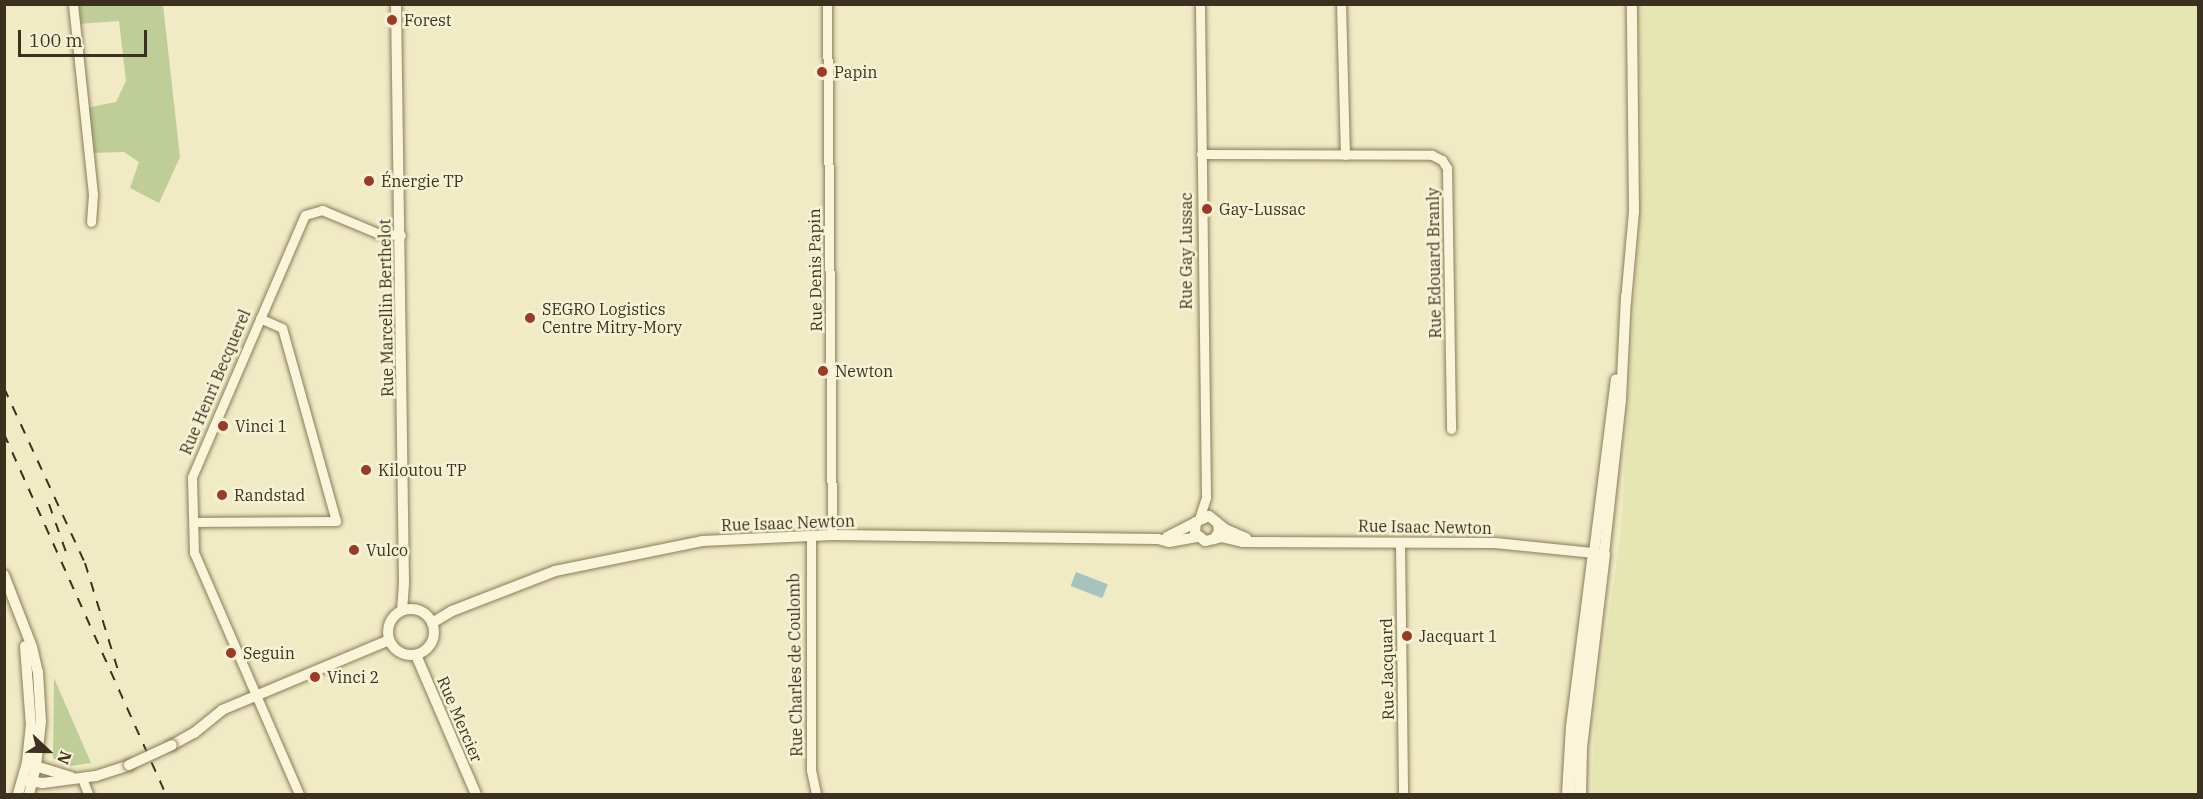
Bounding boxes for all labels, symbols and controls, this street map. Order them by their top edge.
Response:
place label: Forest [404,10,451,30]
marker: Forest [385,13,399,27]
scale bar [21,18,150,56]
text: 100 m [29,29,83,52]
place label: Papin [834,62,878,82]
marker: Papin [815,65,829,79]
place label: Énergie TP [381,171,464,191]
marker: Énergie TP [362,174,376,188]
street label: Rue Edouard Branly [1423,187,1445,339]
street label: Rue Gay Lussac [1176,192,1196,310]
place label: Gay-Lussac [1219,199,1306,219]
marker: Gay-Lussac [1200,202,1214,216]
street label: Rue Denis Papin [804,208,826,332]
street label: Rue Marcellin Berthelot [375,219,397,397]
place label: SEGRO Logistics Centre Mitry-Mory [542,299,682,337]
street label: Rue Henri Becquerel [176,306,254,458]
marker: SEGRO Logistics Centre Mitry-Mory [523,311,537,325]
place label: Newton [835,361,893,381]
marker: Newton [816,364,830,378]
place label: Vinci 1 [235,416,287,436]
marker: Vinci 1 [216,419,230,433]
place label: Kiloutou TP [378,460,467,480]
marker: Kiloutou TP [359,463,373,477]
place label: Randstad [234,485,305,505]
marker: Randstad [215,488,229,502]
street label: Rue Isaac Newton [721,511,855,535]
street label: Rue Isaac Newton [1358,516,1492,538]
place label: Vulco [366,540,408,560]
marker: Vulco [347,543,361,557]
street label: Rue Charles de Coulomb [784,573,806,757]
street label: Rue Jacquard [1377,618,1397,720]
place label: Jacquart 1 [1419,626,1498,646]
marker: Jacquart 1 [1400,629,1414,643]
place label: Seguin [243,643,295,663]
marker: Seguin [224,646,238,660]
place label: Vinci 2 [327,667,379,687]
marker: Vinci 2 [308,670,322,684]
street label: Rue Mercier [433,673,487,765]
north arrow [18,721,78,781]
text: N [53,748,76,767]

